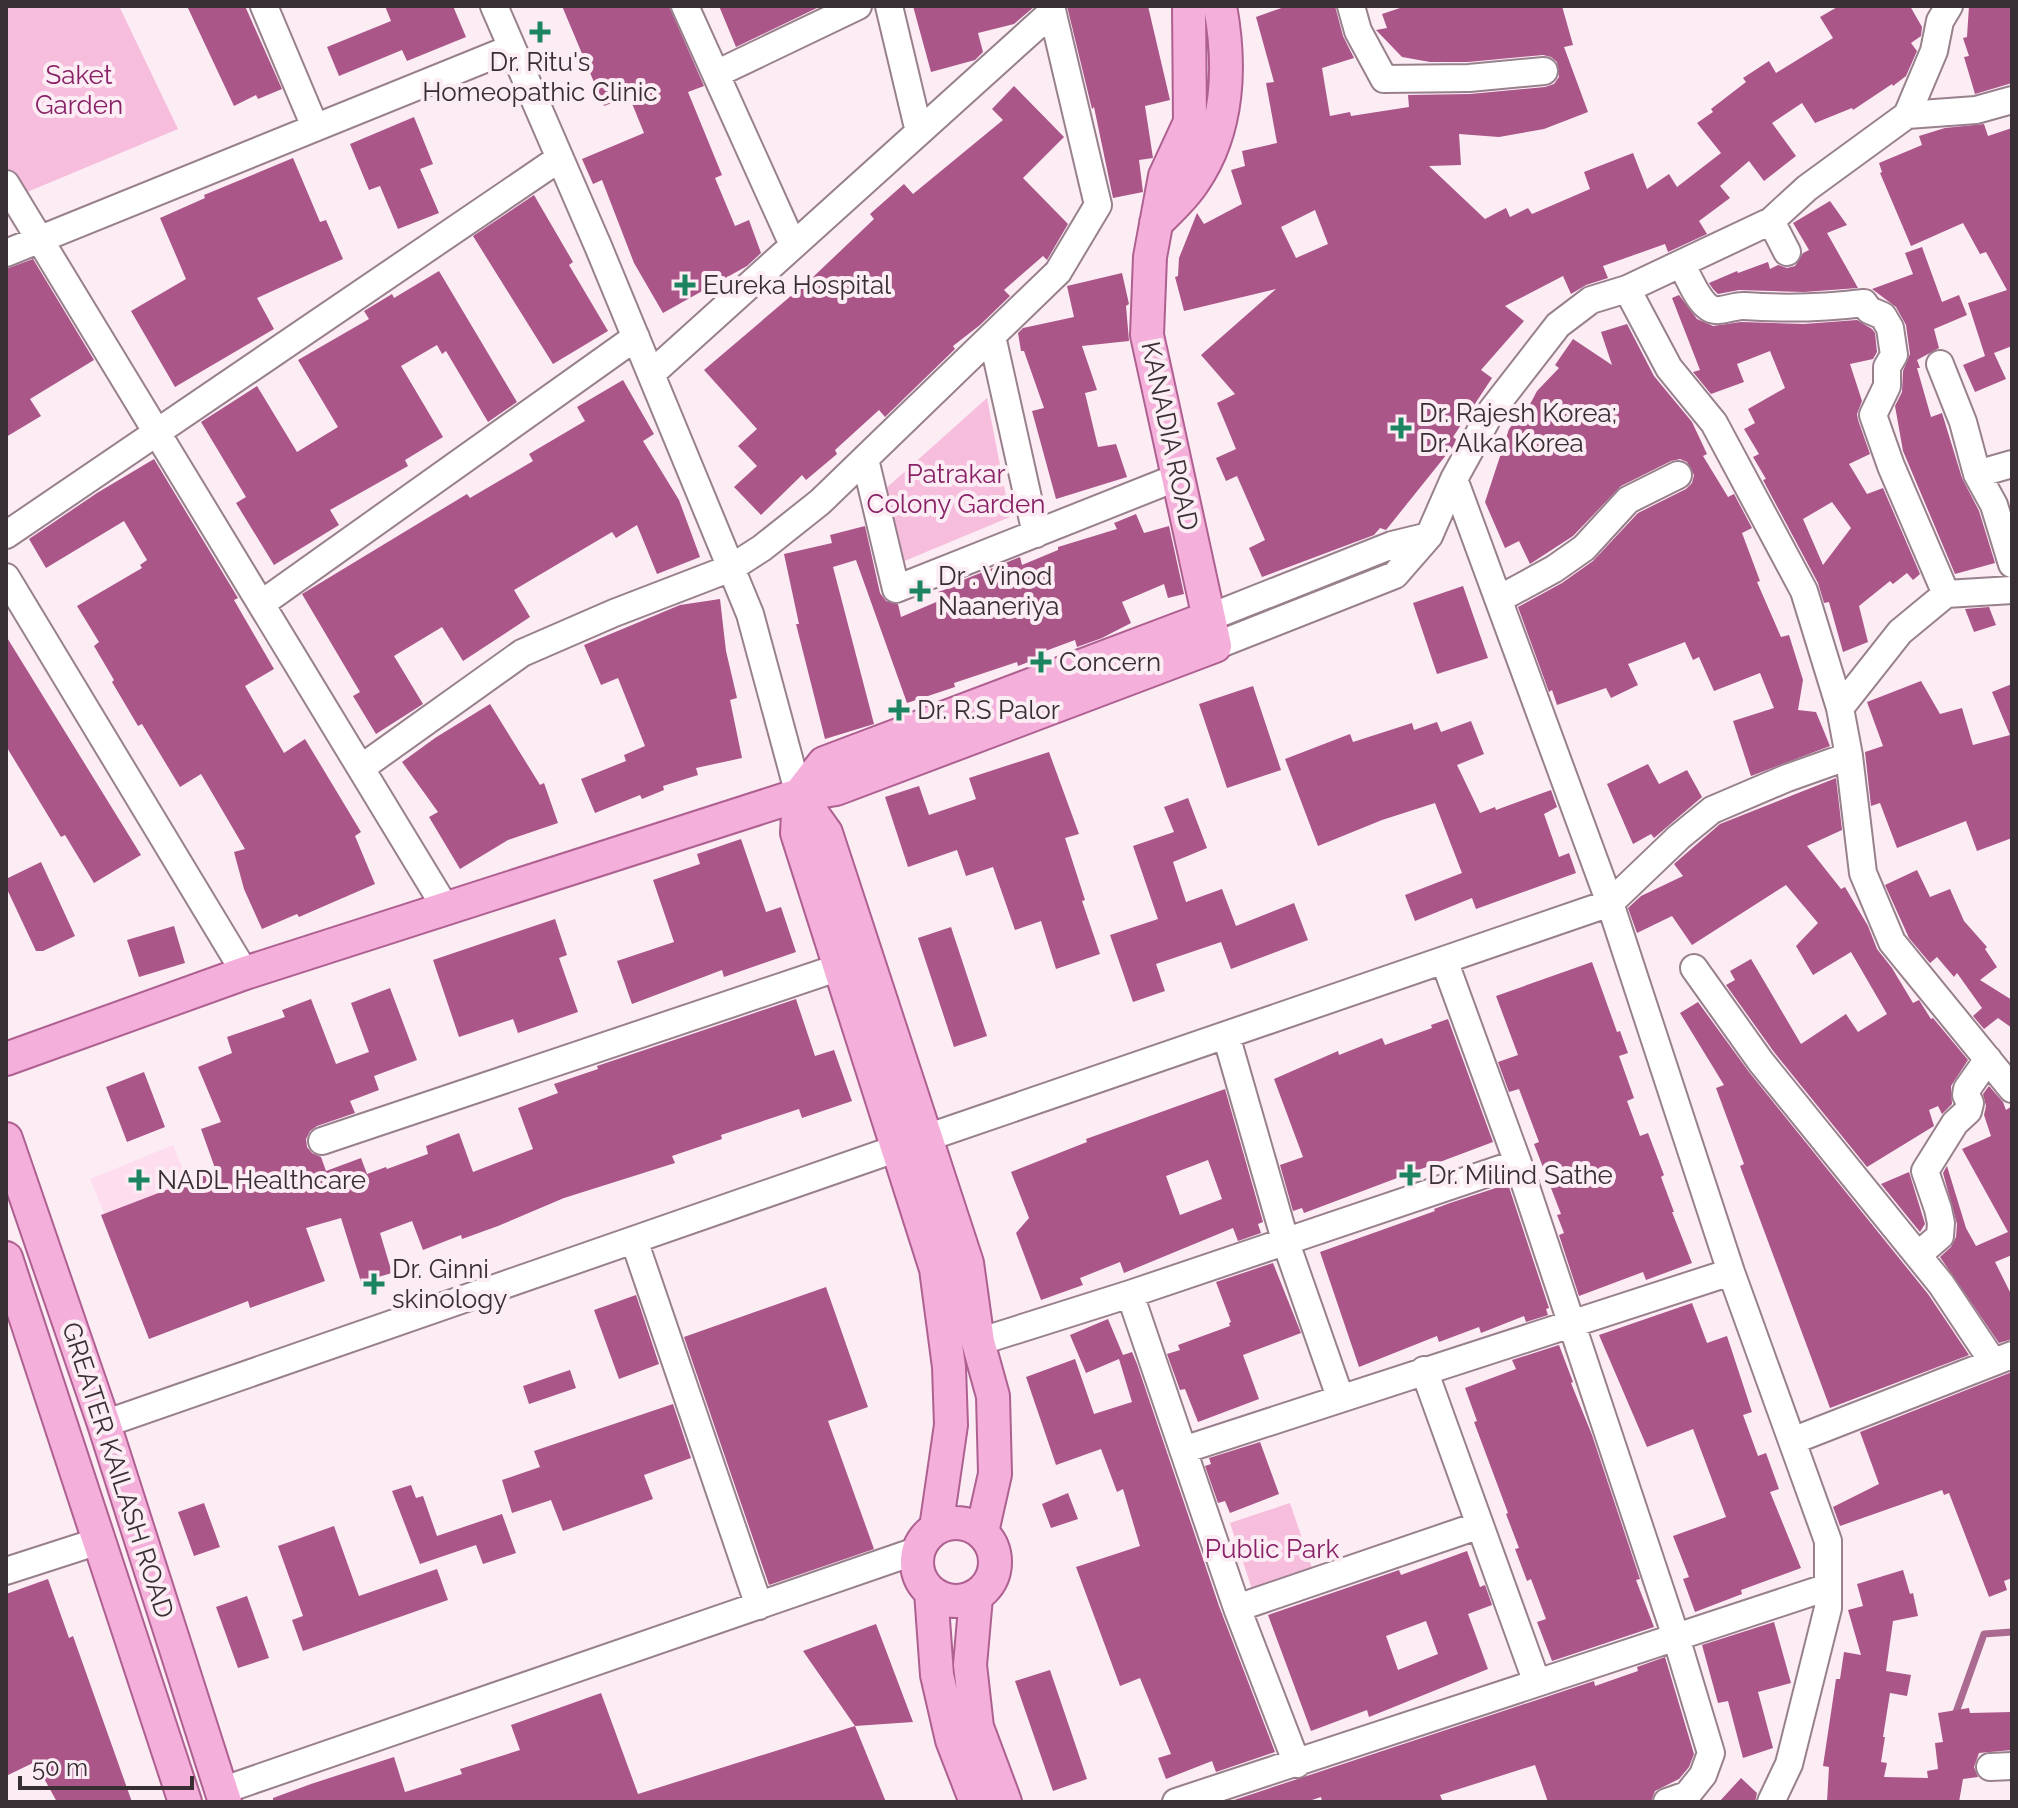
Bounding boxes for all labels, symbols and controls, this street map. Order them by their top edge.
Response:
marker: Dr. Ritu's Homeopathic Clinic [529,21,551,43]
place label: Dr. Ritu's Homeopathic Clinic [422,47,658,107]
park label: Saket Garden [35,60,123,120]
place label: Eureka Hospital [703,270,892,300]
marker: Eureka Hospital [674,274,696,296]
street label: KANADIA ROAD [1135,339,1205,533]
place label: Dr. Rajesh Korea; Dr. Alka Korea [1419,398,1617,458]
marker: Dr. Rajesh Korea; Dr. Alka Korea [1390,417,1412,439]
park label: Patrakar Colony Garden [867,459,1045,519]
place label: Dr . Vinod Naaneriya [938,561,1059,621]
marker: Dr . Vinod Naaneriya [909,580,931,602]
place label: Concern [1059,647,1161,677]
marker: Concern [1030,651,1052,673]
place label: Dr. R.S Palor [917,695,1060,725]
marker: Dr. R.S Palor [888,699,910,721]
place label: Dr. Milind Sathe [1428,1160,1613,1190]
marker: Dr. Milind Sathe [1399,1164,1421,1186]
place label: NADL Healthcare [157,1165,366,1195]
marker: NADL Healthcare [128,1169,150,1191]
place label: Dr. Ginni skinology [392,1254,507,1314]
marker: Dr. Ginni skinology [363,1273,385,1295]
street label: GREATER KAILASH ROAD [56,1318,180,1622]
park label: Public Park [1205,1534,1339,1564]
scale bar [20,1740,192,1790]
text: 50 m [32,1753,88,1782]

